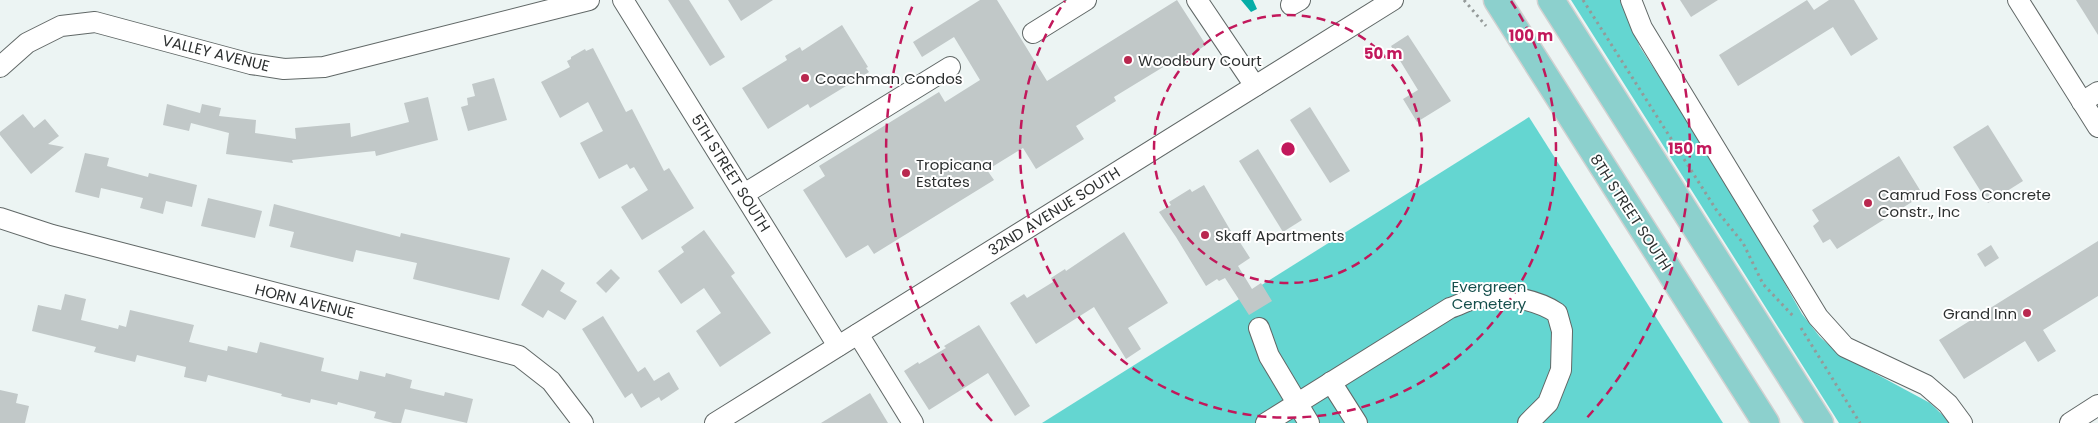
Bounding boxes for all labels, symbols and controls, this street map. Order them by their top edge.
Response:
text: 100 m [1509,25,1553,46]
street label: VALLEY AVENUE [160,30,272,76]
text: 50 m [1364,43,1402,64]
place label: Woodbury Court [1138,50,1262,71]
marker: Woodbury Court [1122,54,1134,66]
place label: Coachman Condos [815,68,963,89]
marker: Coachman Condos [799,72,811,84]
street label: 5TH STREET SOUTH [686,110,776,236]
text: 150 m [1668,138,1712,159]
centre of rings [1279,140,1297,158]
street label: 8TH STREET SOUTH [1586,150,1676,274]
place label: Tropicana Estates [916,154,992,192]
street label: 32ND AVENUE SOUTH [984,162,1124,260]
marker: Tropicana Estates [900,167,912,179]
place label: Camrud Foss Concrete Constr., Inc [1878,184,2051,222]
marker: Camrud Foss Concrete Constr., Inc [1862,197,1874,209]
place label: Skaff Apartments [1215,225,1345,246]
marker: Skaff Apartments [1199,229,1211,241]
park label: Evergreen Cemetery [1452,276,1527,314]
street label: HORN AVENUE [253,278,357,324]
place label: Grand Inn [1943,303,2017,324]
marker: Grand Inn [2021,307,2033,319]

